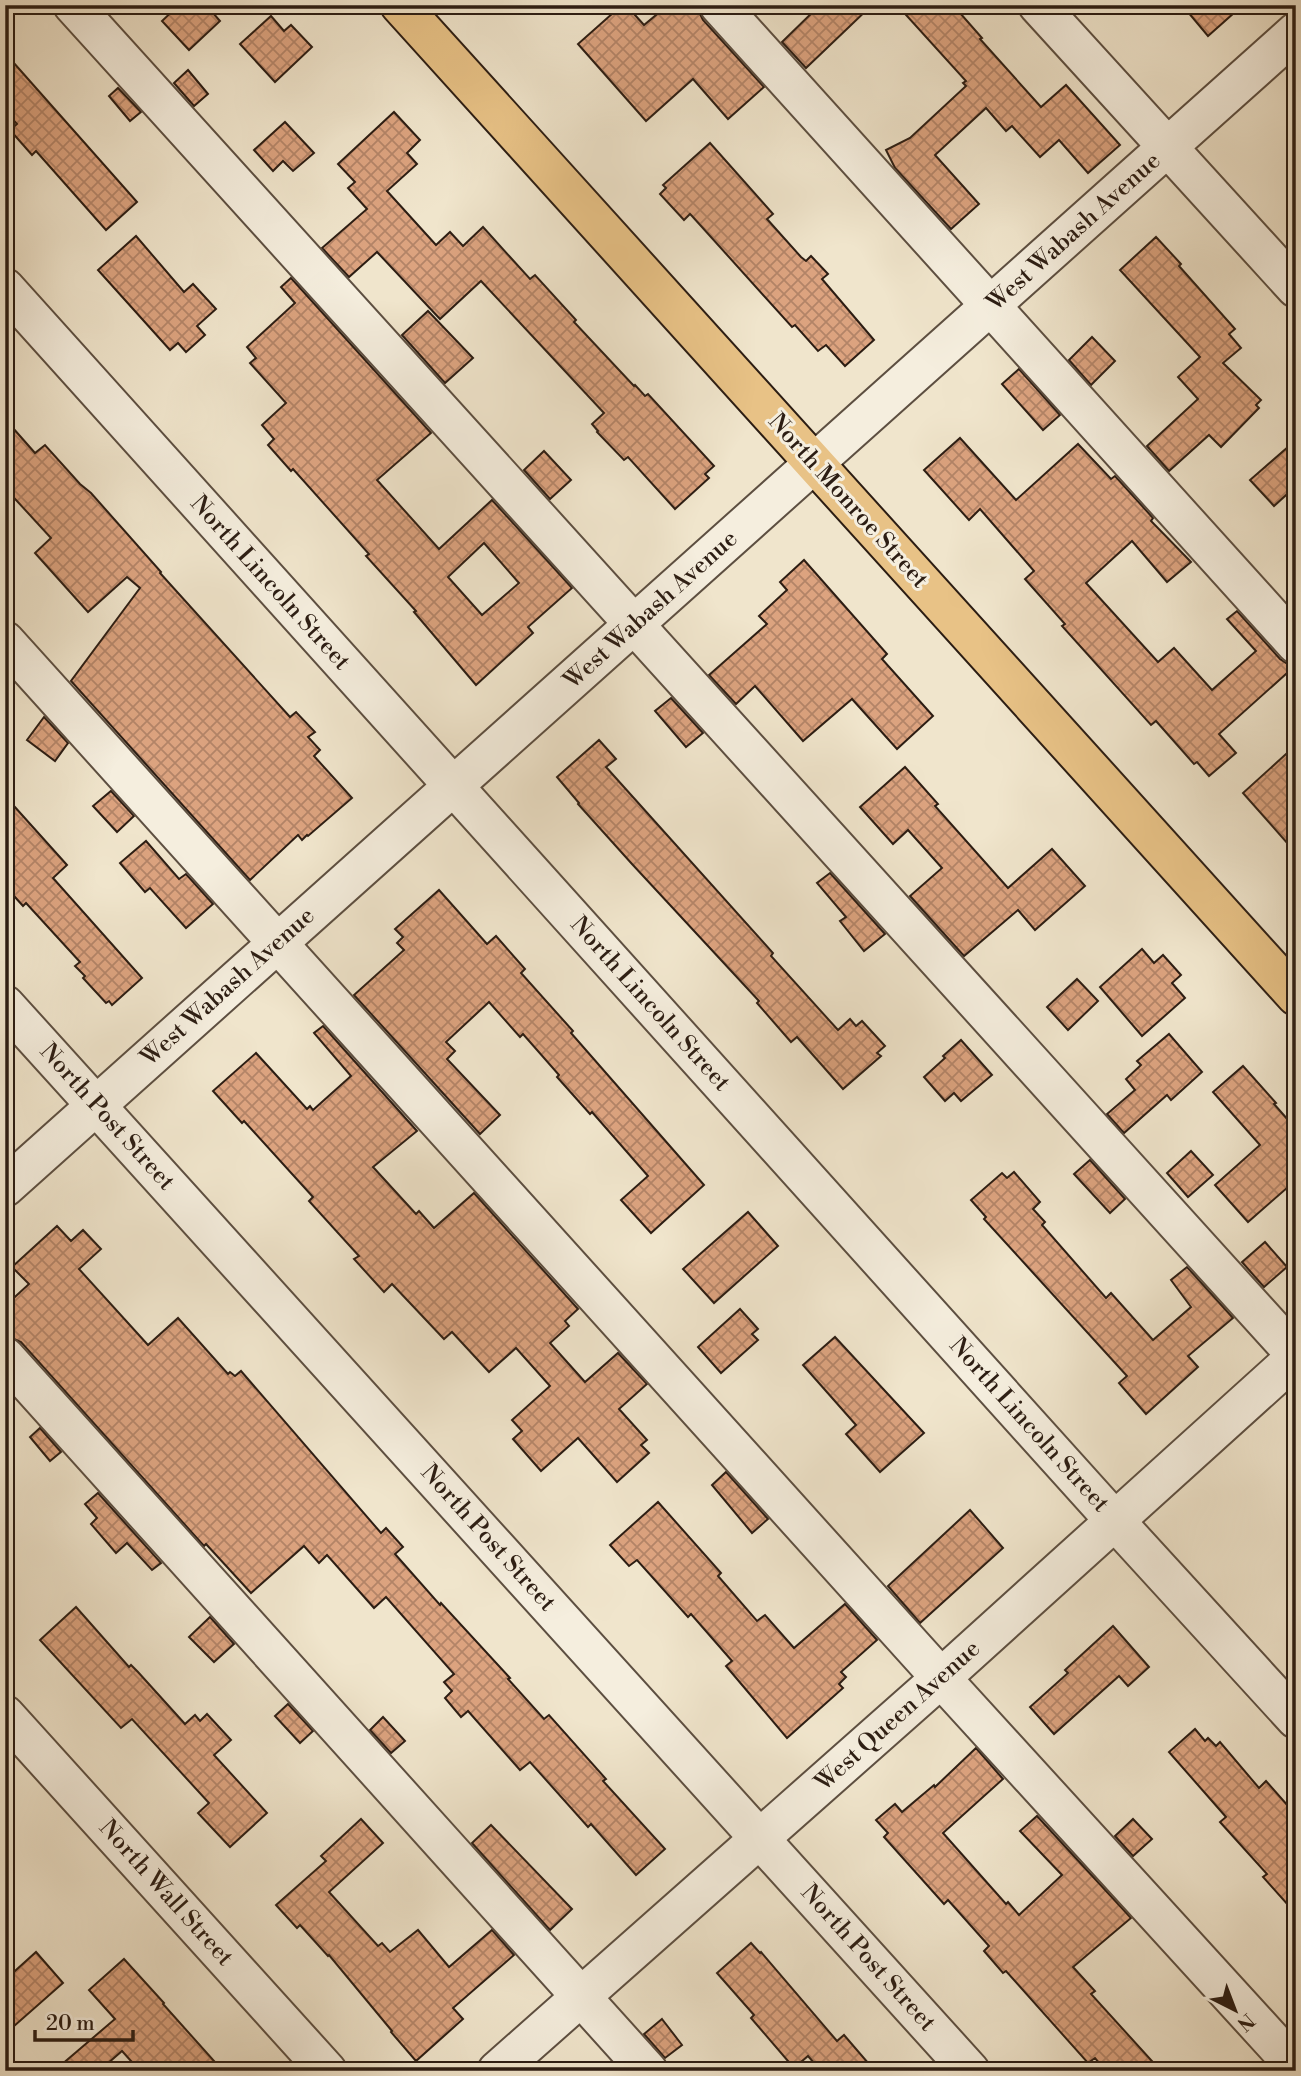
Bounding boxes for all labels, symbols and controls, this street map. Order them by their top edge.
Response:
street label: West Wabash Avenue [980,146,1167,319]
street label: North Monroe Street [762,407,935,595]
street label: North Lincoln Street [183,489,357,677]
street label: West Wabash Avenue [557,524,744,697]
street label: West Wabash Avenue [134,901,321,1074]
street label: North Lincoln Street [563,910,737,1098]
street label: North Post Street [33,1037,181,1197]
street label: North Lincoln Street [942,1331,1116,1519]
street label: North Post Street [414,1458,562,1618]
street label: West Queen Avenue [809,1634,987,1799]
street label: North Wall Street [92,1814,240,1973]
street label: North Post Street [794,1878,942,2038]
north arrow [1200,1974,1270,2044]
scale bar [35,1999,133,2043]
text: N [1232,2008,1259,2036]
text: 20 m [46,2011,95,2037]

